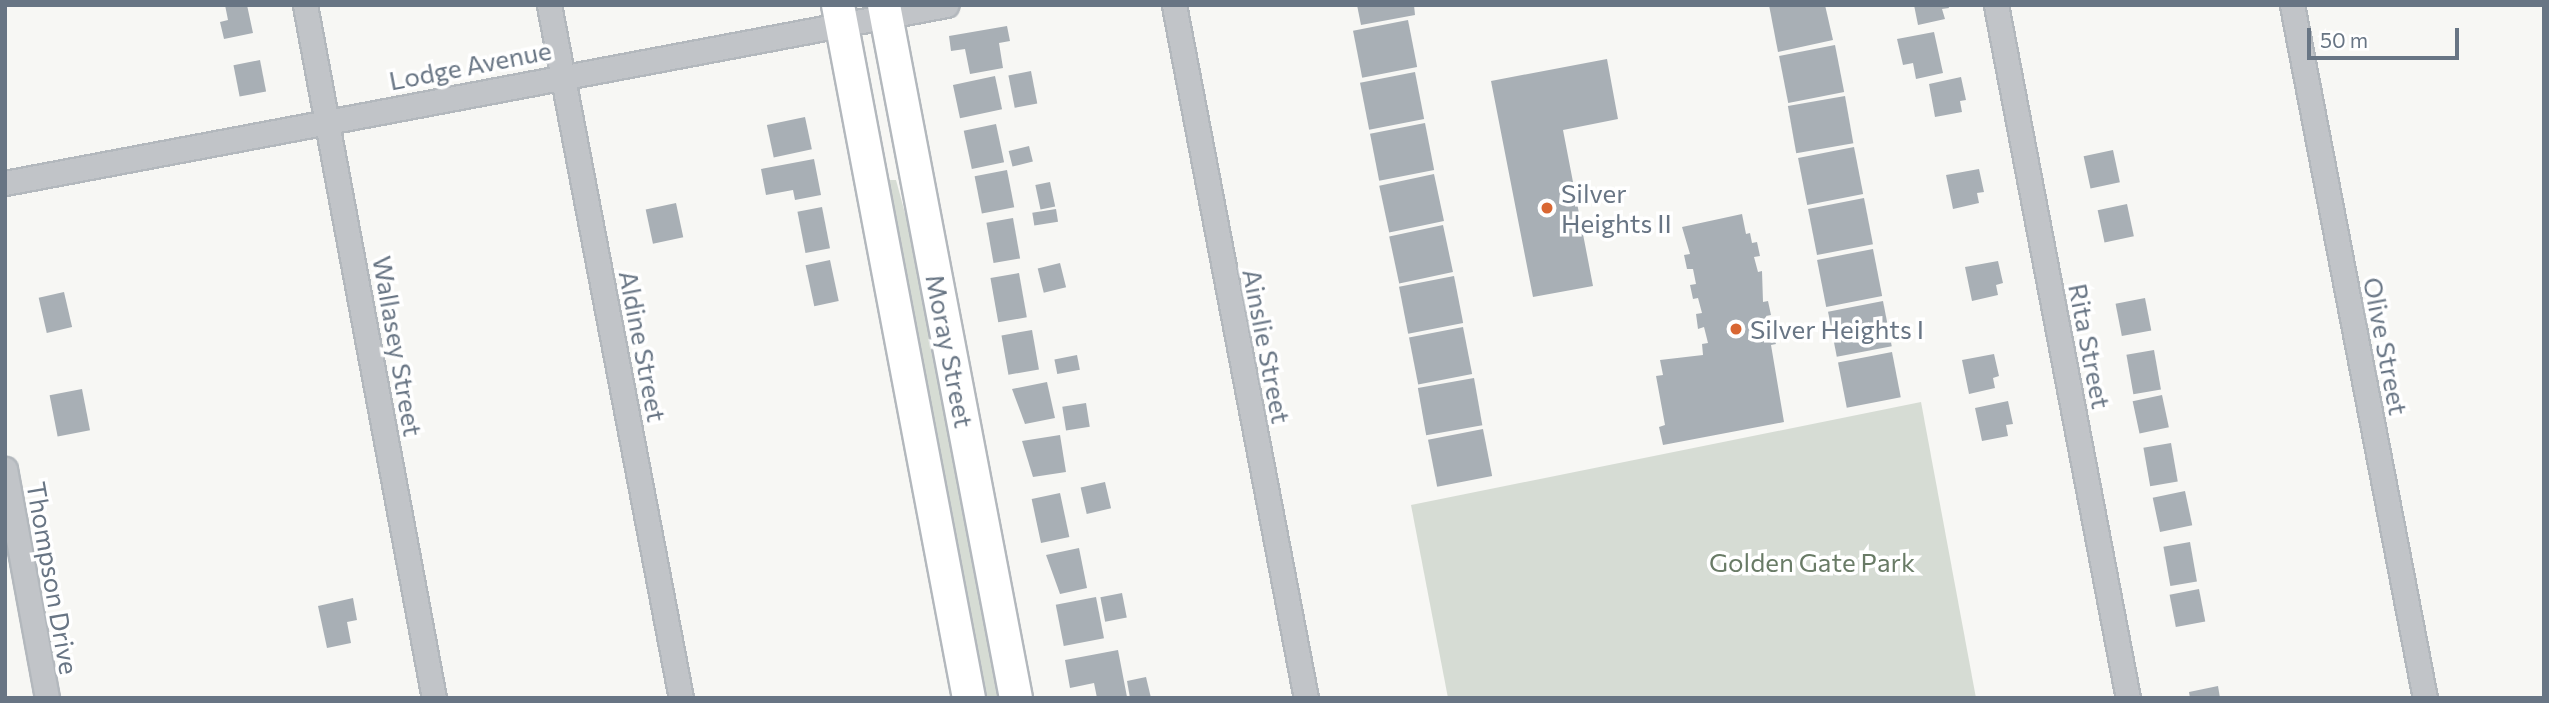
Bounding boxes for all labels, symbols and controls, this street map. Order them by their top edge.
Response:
scale bar [2311,14,2463,58]
text: 50 m [2320,27,2368,52]
street label: Lodge Avenue [386,34,554,96]
place label: Silver Heights II [1561,177,1672,238]
marker: Silver Heights II [1539,200,1555,216]
street label: Wallasey Street [367,253,429,439]
street label: Ainslie Street [1237,266,1297,426]
street label: Aldine Street [613,268,673,424]
street label: Moray Street [920,272,980,430]
street label: Olive Street [2357,275,2415,417]
street label: Rita Street [2063,281,2117,411]
place label: Silver Heights I [1750,313,1924,345]
marker: Silver Heights I [1728,321,1744,337]
street label: Thompson Drive [21,479,85,677]
park label: Golden Gate Park [1709,546,1915,578]

